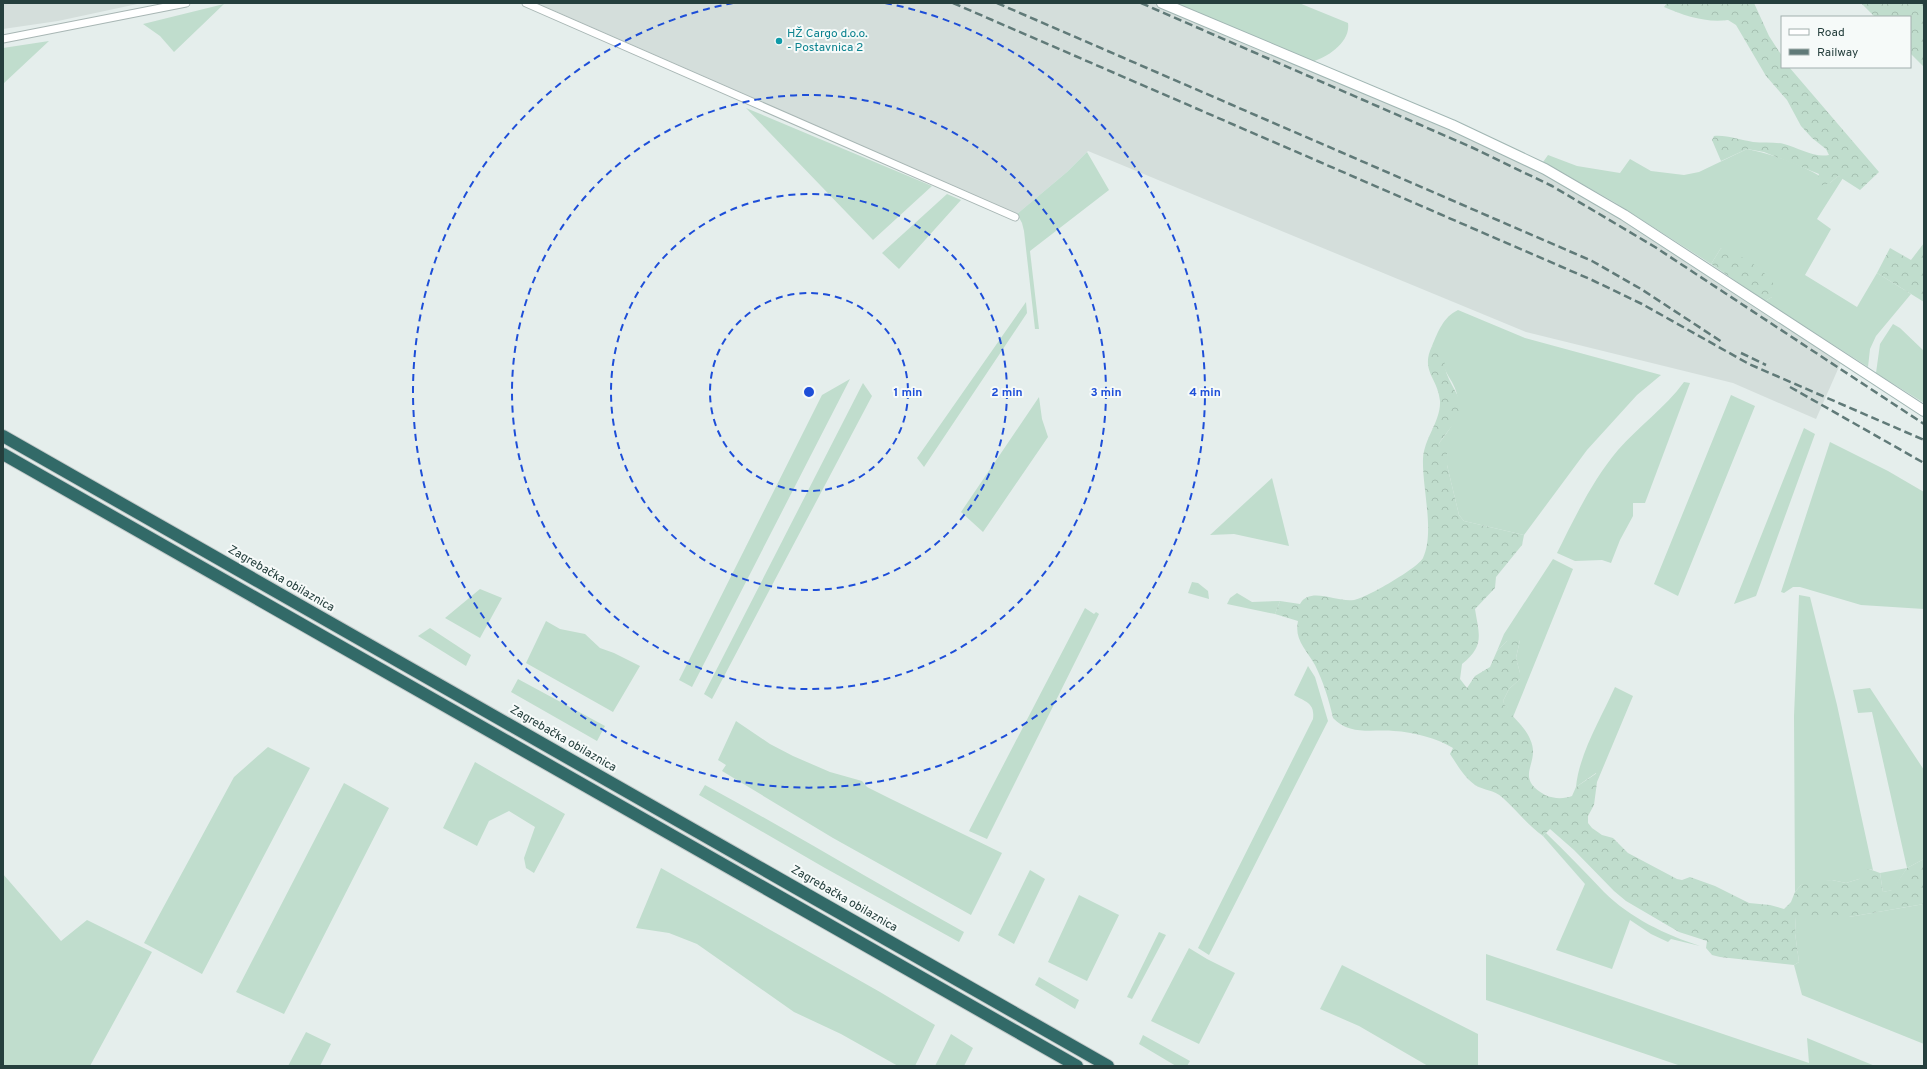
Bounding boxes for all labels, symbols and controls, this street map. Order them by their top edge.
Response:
legend [1781,16,1911,68]
text: Road [1817,25,1845,41]
place label: HŽ Cargo d.o.o. - Postavnica 2 [787,26,868,56]
marker: HŽ Cargo d.o.o. - Postavnica 2 [774,36,784,46]
text: Railway [1817,45,1858,61]
centre of rings [802,385,816,399]
text: 1 min [894,385,922,401]
text: 2 min [991,385,1023,401]
text: 3 min [1090,385,1122,401]
text: 4 min [1189,385,1221,401]
street label: Zagrebačka obilaznica [225,542,337,616]
street label: Zagrebačka obilaznica [507,702,619,776]
street label: Zagrebačka obilaznica [788,862,900,936]

